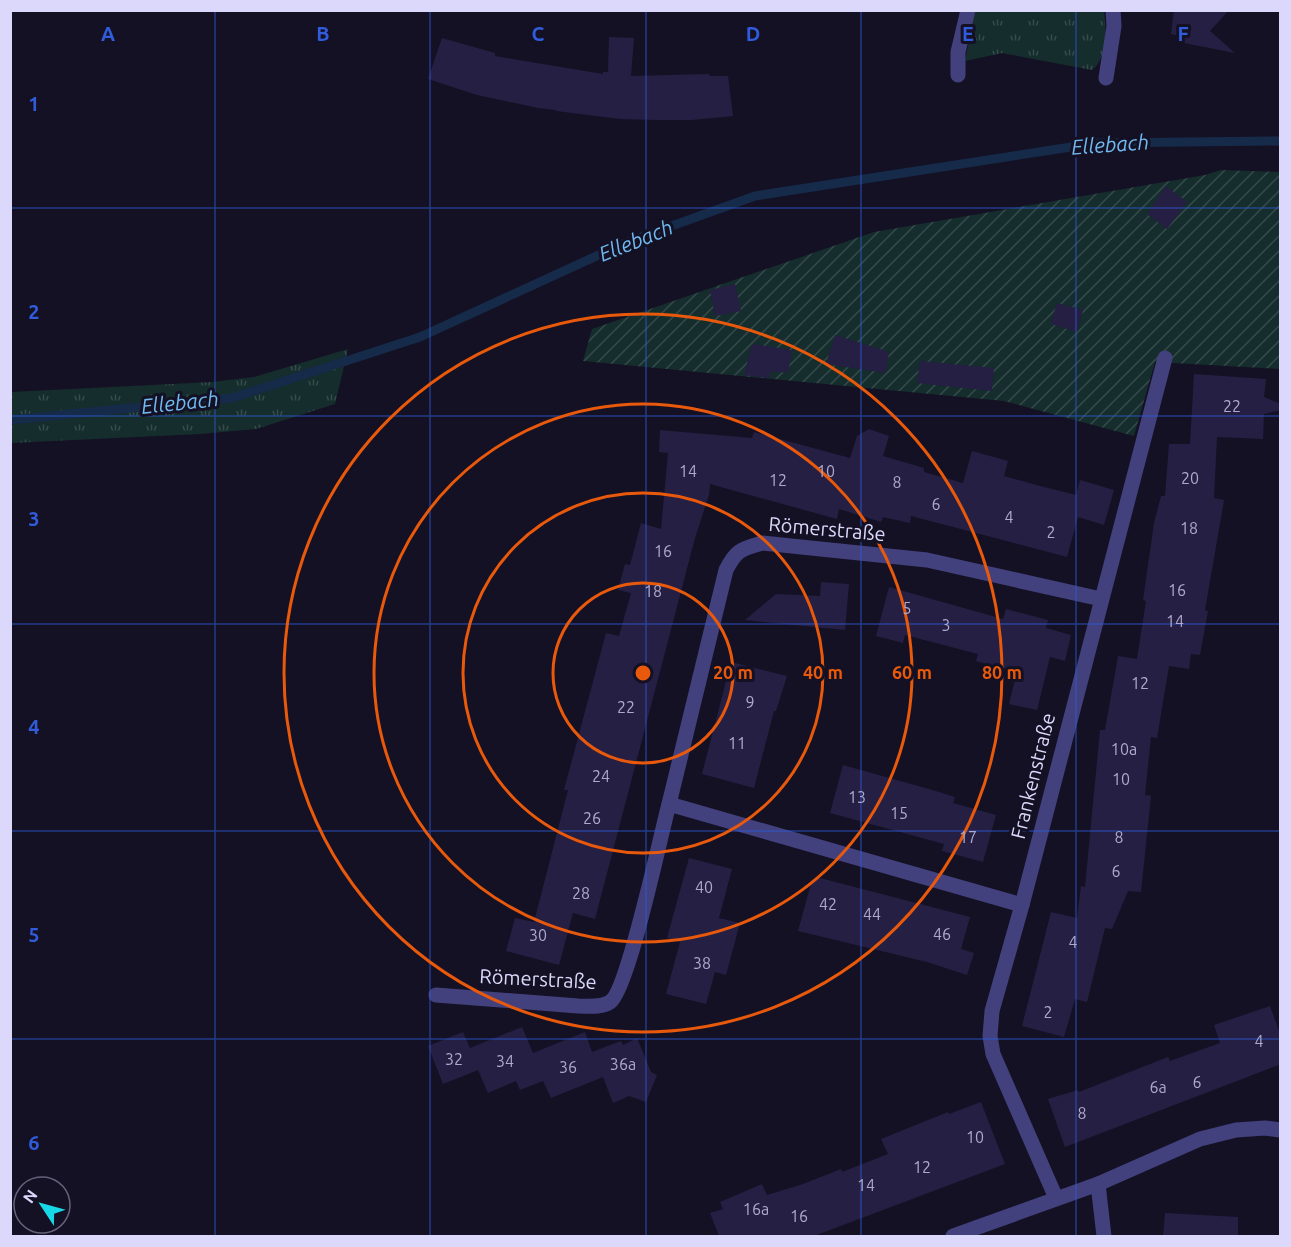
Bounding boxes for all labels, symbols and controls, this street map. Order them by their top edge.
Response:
text: A [101,22,115,45]
text: B [316,22,330,45]
text: C [532,22,545,45]
text: D [746,22,760,45]
text: E [962,22,974,45]
text: F [1177,22,1189,45]
text: 1 [28,92,40,115]
water label: Ellebach [1070,129,1150,159]
water label: Ellebach [595,214,676,266]
text: 2 [28,300,40,323]
water label: Ellebach [140,386,220,418]
house number: 22 [1223,397,1241,415]
house number: 14 [679,462,697,480]
house number: 10 [817,462,835,480]
house number: 20 [1181,469,1199,487]
house number: 12 [769,471,787,489]
house number: 8 [892,473,902,491]
house number: 6 [931,495,941,513]
text: 3 [28,507,40,530]
house number: 4 [1004,508,1014,526]
street label: Römerstraße [768,512,887,545]
house number: 18 [1180,519,1198,537]
house number: 2 [1046,523,1056,541]
house number: 16 [654,542,672,560]
house number: 16 [1168,581,1186,599]
house number: 18 [644,582,662,600]
house number: 5 [902,599,912,617]
house number: 14 [1166,612,1184,630]
house number: 3 [941,616,951,634]
text: 20 m [713,662,753,682]
text: 40 m [803,662,843,682]
text: 60 m [892,662,932,682]
text: 80 m [982,662,1022,682]
centre of rings [633,663,653,683]
house number: 12 [1131,674,1149,692]
house number: 9 [745,693,755,711]
house number: 22 [617,698,635,716]
street label: Frankenstraße [1006,710,1059,841]
text: 4 [28,715,40,738]
house number: 11 [728,734,746,752]
house number: 10a [1111,740,1137,758]
house number: 24 [592,767,610,785]
house number: 10 [1112,770,1130,788]
house number: 13 [848,788,866,806]
house number: 15 [890,804,908,822]
house number: 26 [583,809,601,827]
house number: 17 [959,828,977,846]
house number: 8 [1114,828,1124,846]
house number: 6 [1111,862,1121,880]
house number: 40 [695,878,713,896]
house number: 28 [572,884,590,902]
house number: 42 [819,895,837,913]
house number: 44 [863,905,881,923]
text: 5 [28,923,40,946]
house number: 46 [933,925,951,943]
house number: 30 [529,926,547,944]
house number: 4 [1068,933,1078,951]
house number: 38 [693,954,711,972]
street label: Römerstraße [479,964,597,993]
house number: 2 [1043,1003,1053,1021]
house number: 4 [1254,1032,1264,1050]
house number: 32 [445,1050,463,1068]
house number: 34 [496,1052,514,1070]
house number: 36a [610,1055,636,1073]
house number: 36 [559,1058,577,1076]
house number: 6 [1192,1073,1202,1091]
house number: 6a [1149,1078,1167,1096]
house number: 8 [1077,1104,1087,1122]
house number: 10 [966,1128,984,1146]
text: 6 [28,1131,40,1154]
house number: 12 [913,1158,931,1176]
north arrow [12,1175,72,1235]
house number: 14 [857,1176,875,1194]
text: N [19,1186,41,1206]
house number: 16a [743,1200,769,1218]
house number: 16 [790,1207,808,1225]

